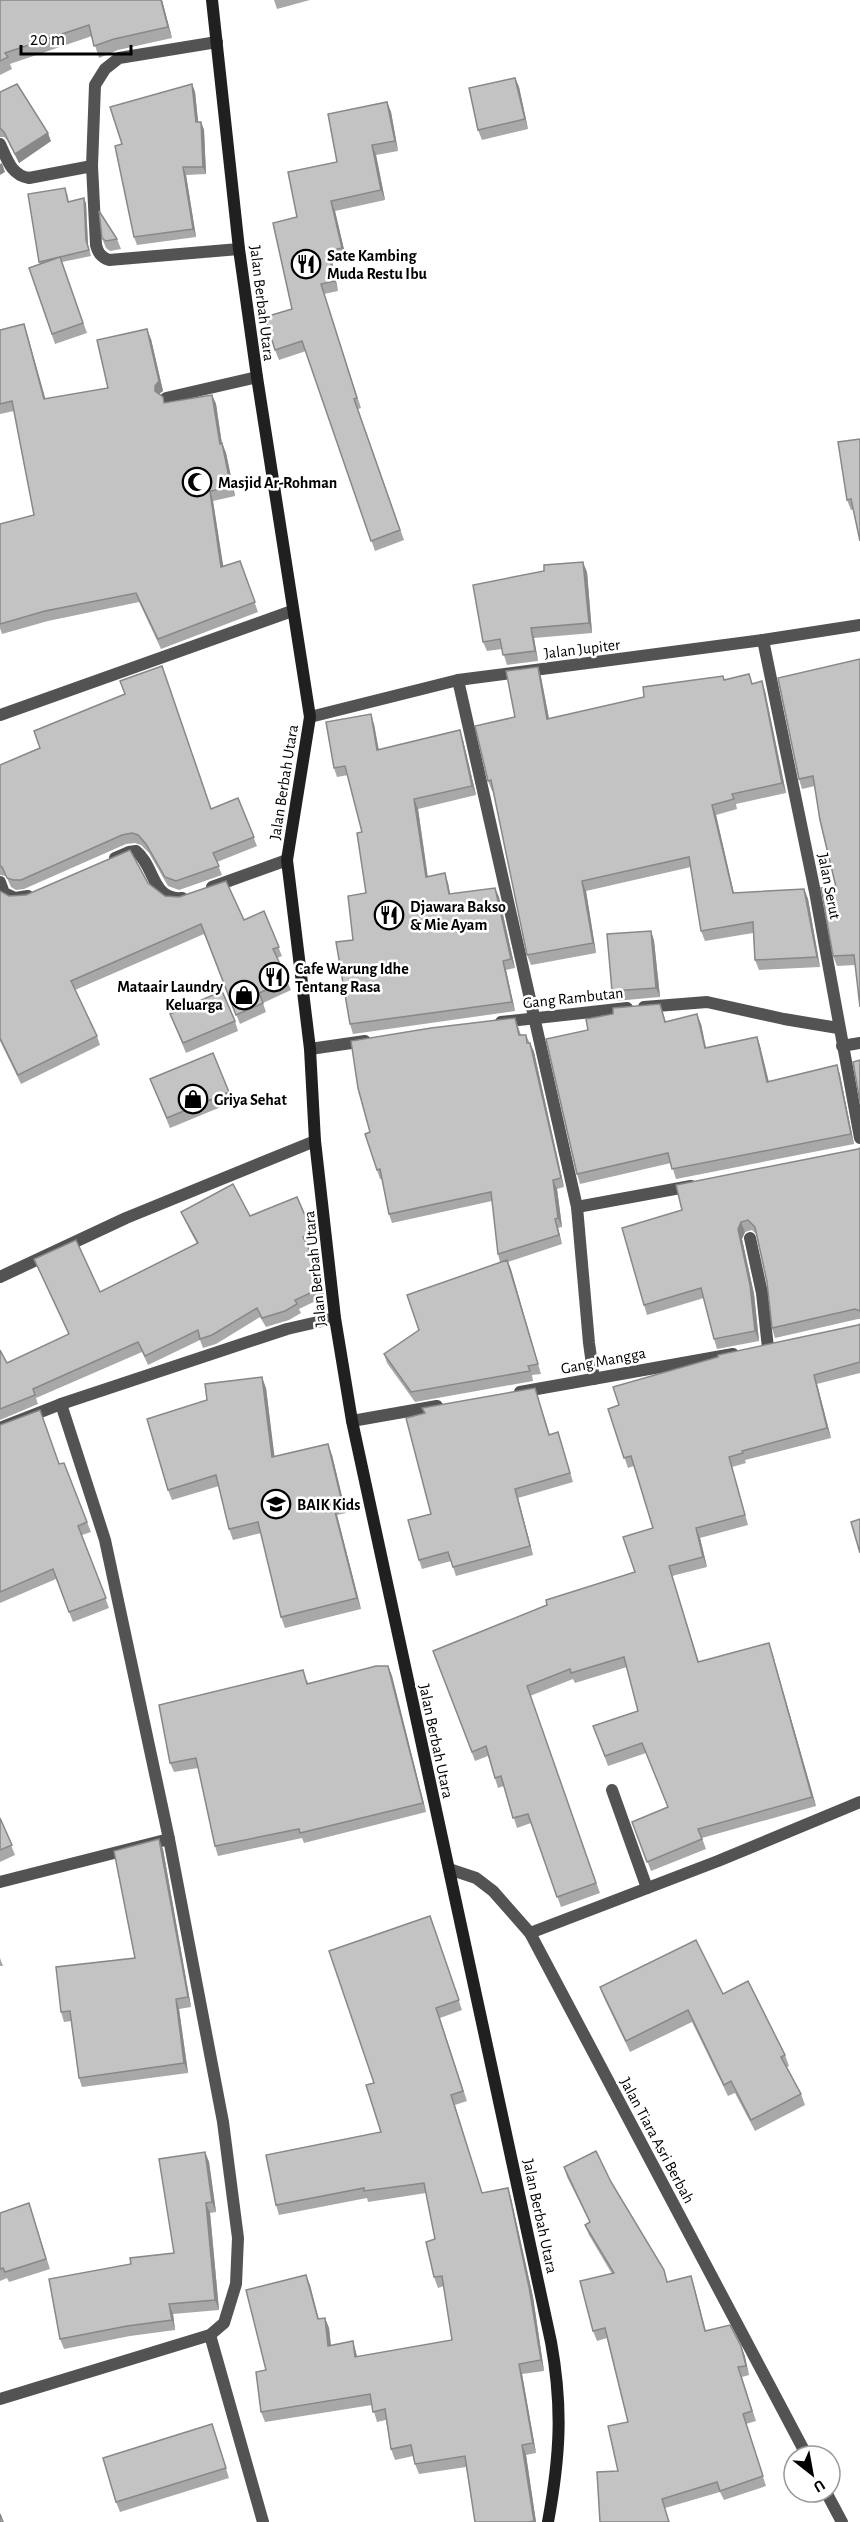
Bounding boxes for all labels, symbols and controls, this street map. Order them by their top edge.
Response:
scale bar [21,18,130,56]
text: 20 m [30,31,65,49]
street label: Jalan Berbah Utara [247,244,277,362]
restaurant icon: Sate Kambing Muda Restu Ibu [290,248,322,280]
place label: Sate Kambing Muda Restu Ibu [327,248,428,282]
mosque icon: Masjid Ar-Rohman [181,466,213,498]
place label: Masjid Ar-Rohman [218,475,337,492]
street label: Jalan Jupiter [543,636,622,662]
street label: Jalan Berbah Utara [267,723,301,841]
street label: Jalan Serut [815,852,843,921]
restaurant icon: Djawara Bakso & Mie Ayam [373,899,405,931]
place label: Djawara Bakso & Mie Ayam [410,899,506,934]
restaurant icon: Cafe Warung Idhe Tentang Rasa [258,961,290,993]
place label: Cafe Warung Idhe Tentang Rasa [295,961,409,995]
place label: Mataair Laundry Keluarga [117,979,224,1013]
shop icon: Mataair Laundry Keluarga [228,979,260,1011]
street label: Gang Rambutan [522,985,624,1011]
shop icon: Griya Sehat [177,1083,209,1115]
place label: Griya Sehat [214,1092,287,1109]
street label: Jalan Berbah Utara [301,1210,329,1328]
street label: Gang Mangga [559,1345,647,1377]
school or university icon: BAIK Kids [260,1488,292,1520]
place label: BAIK Kids [297,1497,360,1513]
street label: Jalan Berbah Utara [416,1683,456,1800]
street label: Jalan Tiara Asri Berbah [617,2075,697,2206]
street label: Jalan Berbah Utara [520,2158,560,2275]
north arrow [782,2444,842,2504]
text: U [811,2477,828,2495]

